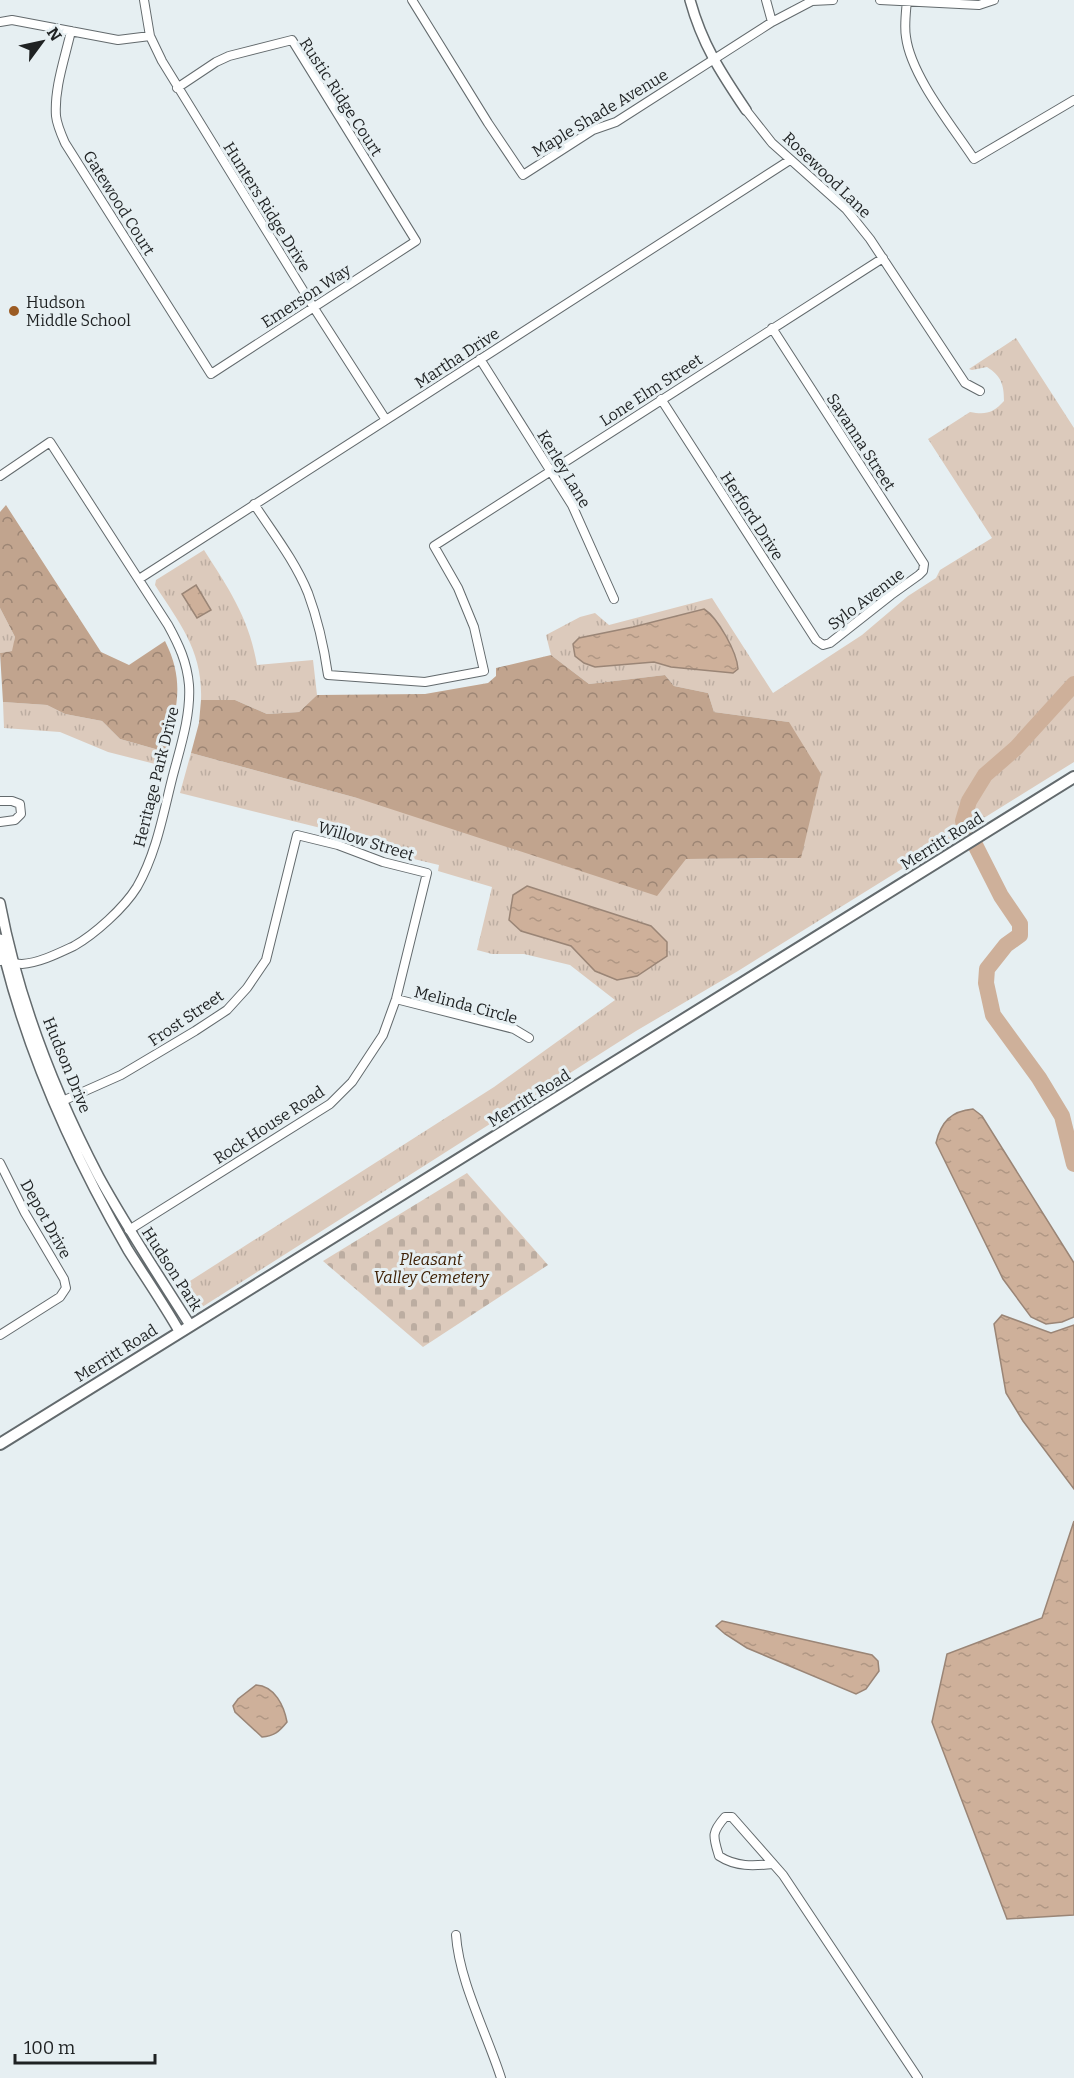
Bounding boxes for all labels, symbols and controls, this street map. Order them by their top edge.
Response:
north arrow [12,12,72,72]
text: N [43,24,65,44]
street label: Rustic Ridge Court [296,34,386,160]
street label: Maple Shade Avenue [529,65,671,161]
street label: Rosewood Lane [779,128,875,222]
street label: Hunters Ridge Drive [219,139,315,275]
street label: Gatewood Court [79,147,159,259]
street label: Emerson Way [258,260,355,332]
place label: Hudson Middle School [26,293,131,330]
marker: Hudson Middle School [7,304,21,318]
street label: Martha Drive [411,324,503,392]
street label: Lone Elm Street [596,350,706,430]
street label: Savanna Street [823,390,900,494]
street label: Kerley Lane [533,427,595,511]
street label: Herford Drive [716,468,788,564]
street label: Sylo Avenue [824,564,908,634]
street label: Heritage Park Drive [129,705,183,849]
street label: Merritt Road [897,808,987,874]
street label: Willow Street [316,817,417,865]
street label: Melinda Circle [412,982,520,1028]
street label: Frost Street [145,986,227,1050]
street label: Hudson Drive [39,1014,95,1116]
street label: Merritt Road [484,1065,574,1131]
street label: Rock House Road [210,1082,328,1168]
street label: Depot Drive [17,1176,75,1262]
street label: Hudson Park [138,1224,206,1314]
park label: Pleasant Valley Cemetery [373,1250,489,1287]
street label: Merritt Road [71,1320,161,1386]
scale bar [15,2027,154,2065]
text: 100 m [24,2037,75,2059]

